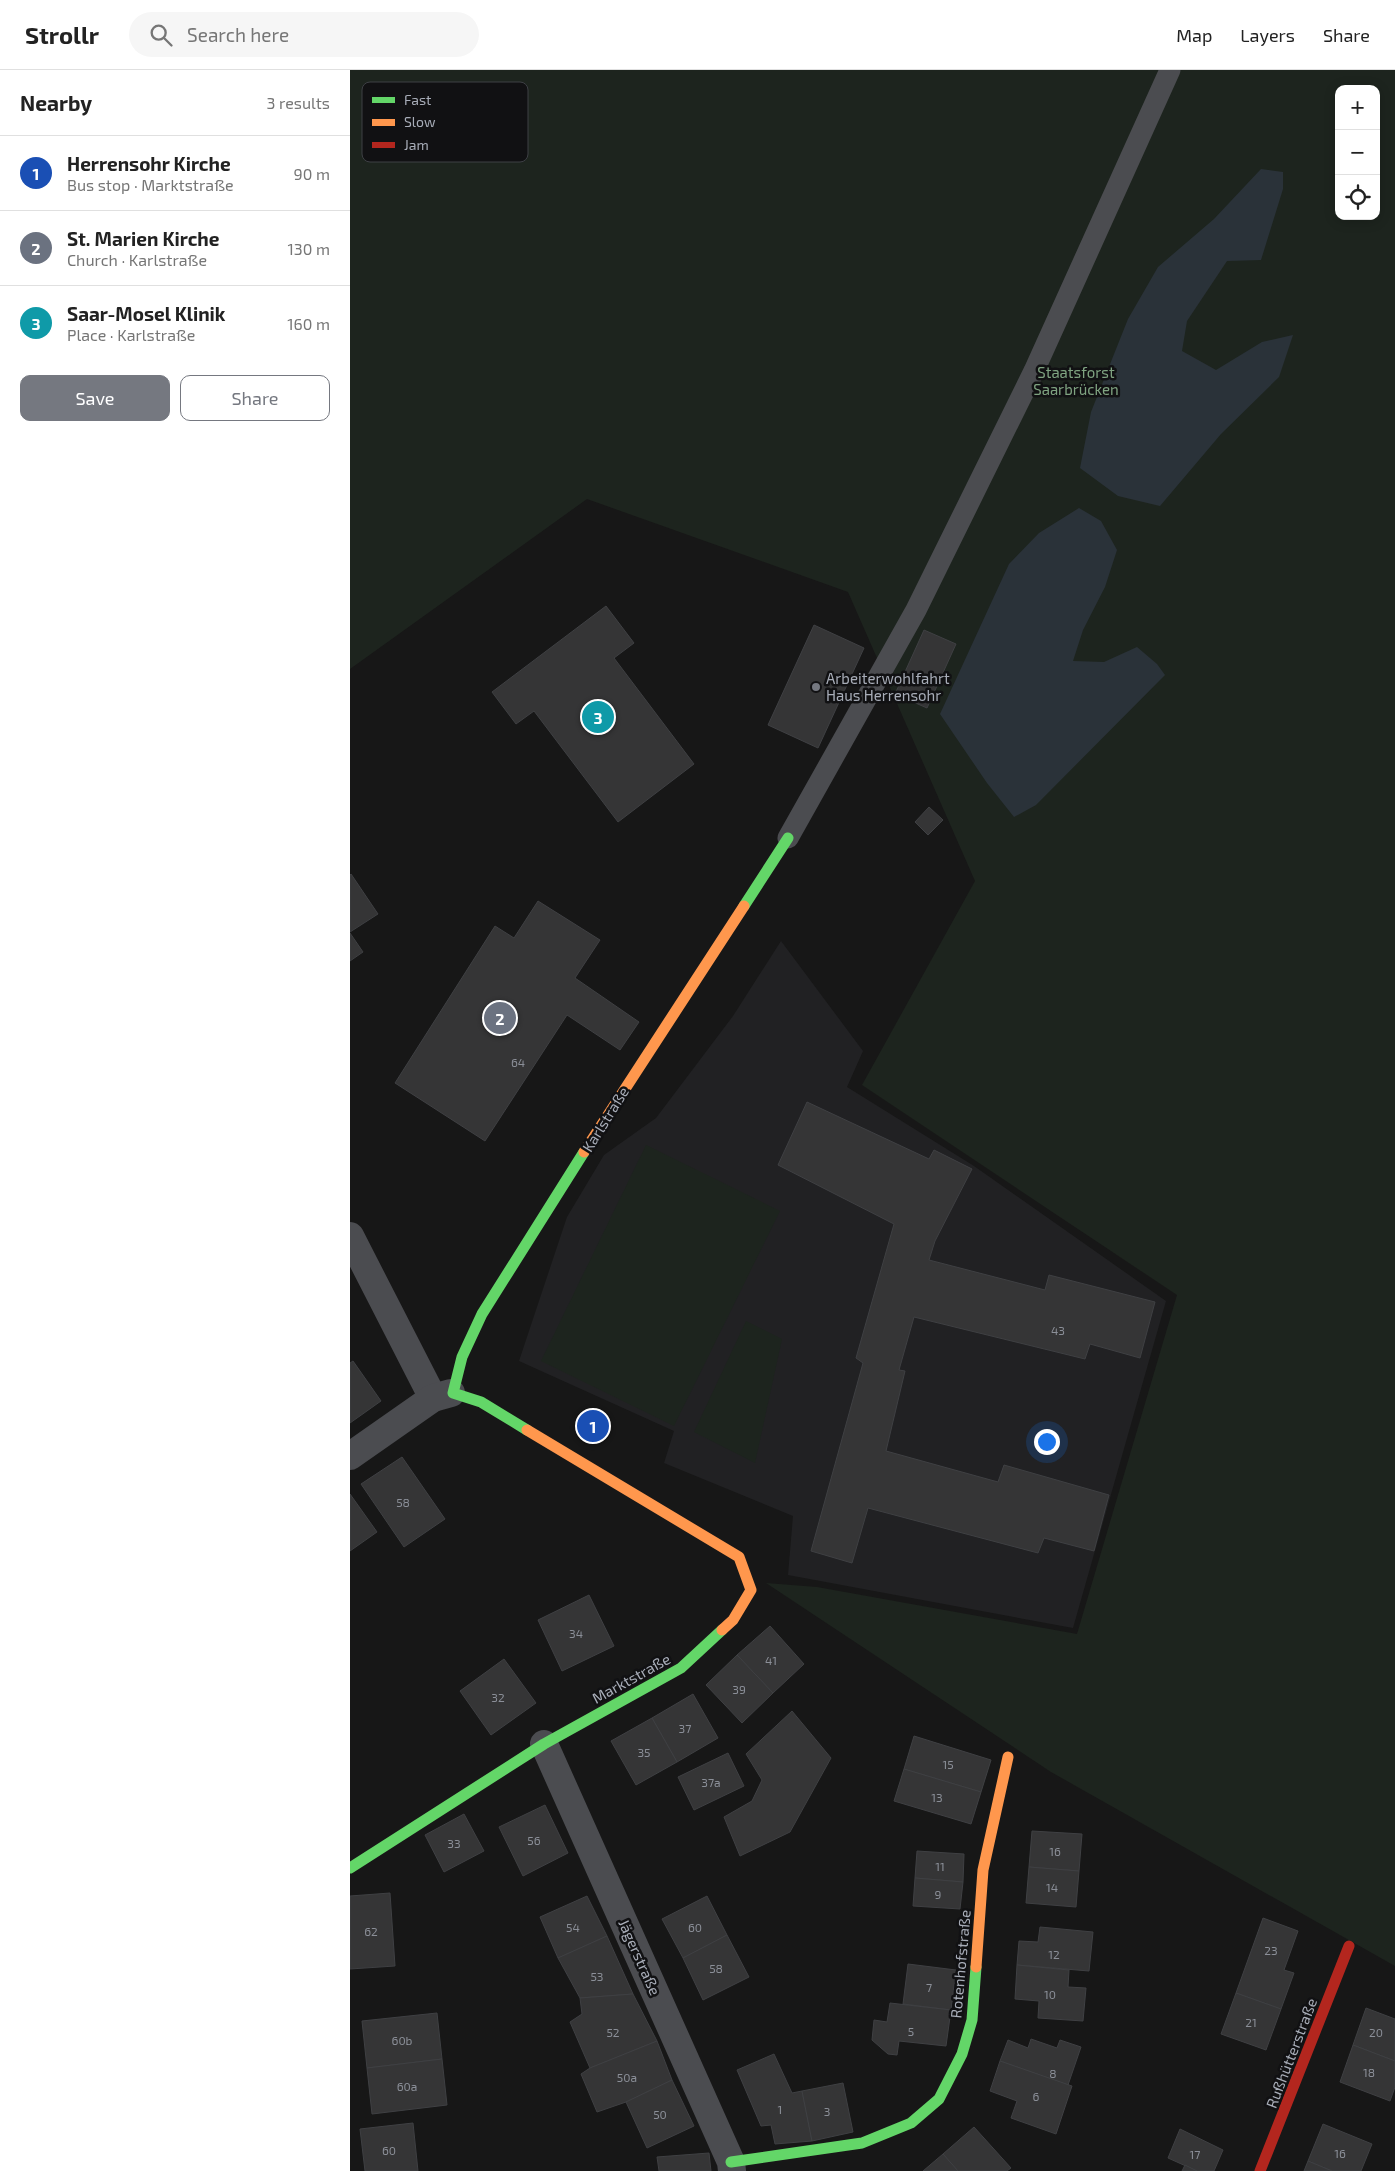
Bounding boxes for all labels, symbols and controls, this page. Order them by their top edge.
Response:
search box [129,12,479,57]
text: Strollr [25,20,99,49]
icon: search [147,21,175,49]
text: Search here [187,23,289,46]
text: Map [1176,24,1212,46]
text: Layers [1240,24,1295,46]
text: Share [1323,24,1370,46]
legend [362,82,528,162]
map controls [1335,85,1380,220]
button: + [1335,85,1380,130]
text: Nearby [20,90,92,115]
text: Fast [404,91,431,108]
text: 3 results [267,93,330,112]
text: Slow [404,113,436,130]
button: − [1335,130,1380,175]
text: Jam [404,136,429,153]
text: Herrensohr Kirche [67,152,231,175]
text: 1 [33,164,39,183]
text: 90 m [294,164,330,183]
text: Bus stop · Marktstraße [67,175,234,194]
button: locate [1335,175,1380,220]
text: St. Marien Kirche [67,227,219,250]
text: 2 [31,239,41,258]
text: 130 m [288,239,330,258]
text: Church · Karlstraße [67,250,207,269]
text: Saar-Mosel Klinik [67,302,225,325]
text: 3 [31,314,41,333]
text: 160 m [287,314,330,333]
text: Place · Karlstraße [67,325,195,344]
park label: Staatsforst Saarbrücken [1033,363,1119,398]
button: Save [20,375,170,421]
button: Share [180,375,330,421]
place label: Arbeiterwohlfahrt Haus Herrensohr [826,669,950,704]
marker: Arbeiterwohlfahrt Haus Herrensohr [810,681,822,693]
pin: 3 [582,698,614,736]
pin: 2 [484,999,516,1037]
house number: 64 [511,1055,525,1069]
street label: Karlstraße [578,1083,632,1155]
house number: 43 [1051,1323,1065,1337]
pin: 1 [577,1407,609,1445]
your location [1034,1429,1060,1455]
house number: 58 [396,1495,410,1509]
house number: 34 [569,1626,583,1640]
street label: Marktstraße [589,1649,673,1707]
house number: 41 [765,1653,777,1667]
house number: 39 [732,1682,746,1696]
house number: 32 [491,1690,505,1704]
house number: 37 [679,1721,691,1735]
house number: 35 [637,1745,651,1759]
house number: 15 [942,1757,954,1771]
house number: 37a [701,1775,721,1789]
house number: 13 [931,1790,943,1804]
house number: 56 [527,1833,541,1847]
house number: 33 [447,1836,461,1850]
house number: 16 [1049,1844,1061,1858]
house number: 11 [935,1859,945,1873]
house number: 14 [1046,1880,1058,1894]
house number: 9 [935,1887,942,1901]
street label: Rotenhofstraße [946,1909,974,2019]
street label: Jägerstraße [615,1916,665,1998]
house number: 54 [566,1920,580,1934]
house number: 60 [688,1920,702,1934]
house number: 62 [364,1924,378,1938]
house number: 23 [1264,1943,1278,1957]
house number: 12 [1048,1947,1060,1961]
house number: 58 [709,1961,723,1975]
house number: 53 [590,1969,604,1983]
house number: 7 [926,1980,932,1994]
house number: 10 [1044,1987,1056,2001]
street label: Rußhütterstraße [1262,1995,1320,2111]
house number: 21 [1245,2015,1257,2029]
house number: 5 [908,2024,914,2038]
house number: 52 [606,2025,620,2039]
house number: 20 [1369,2025,1383,2039]
house number: 60b [392,2033,413,2047]
house number: 18 [1363,2065,1375,2079]
house number: 8 [1049,2066,1057,2080]
house number: 50a [617,2070,637,2084]
house number: 60a [397,2079,417,2093]
house number: 6 [1033,2089,1040,2103]
house number: 1 [778,2102,782,2116]
house number: 3 [824,2104,830,2118]
house number: 50 [653,2107,667,2121]
house number: 60 [382,2143,396,2157]
house number: 16 [1334,2146,1346,2160]
house number: 17 [1190,2147,1200,2161]

